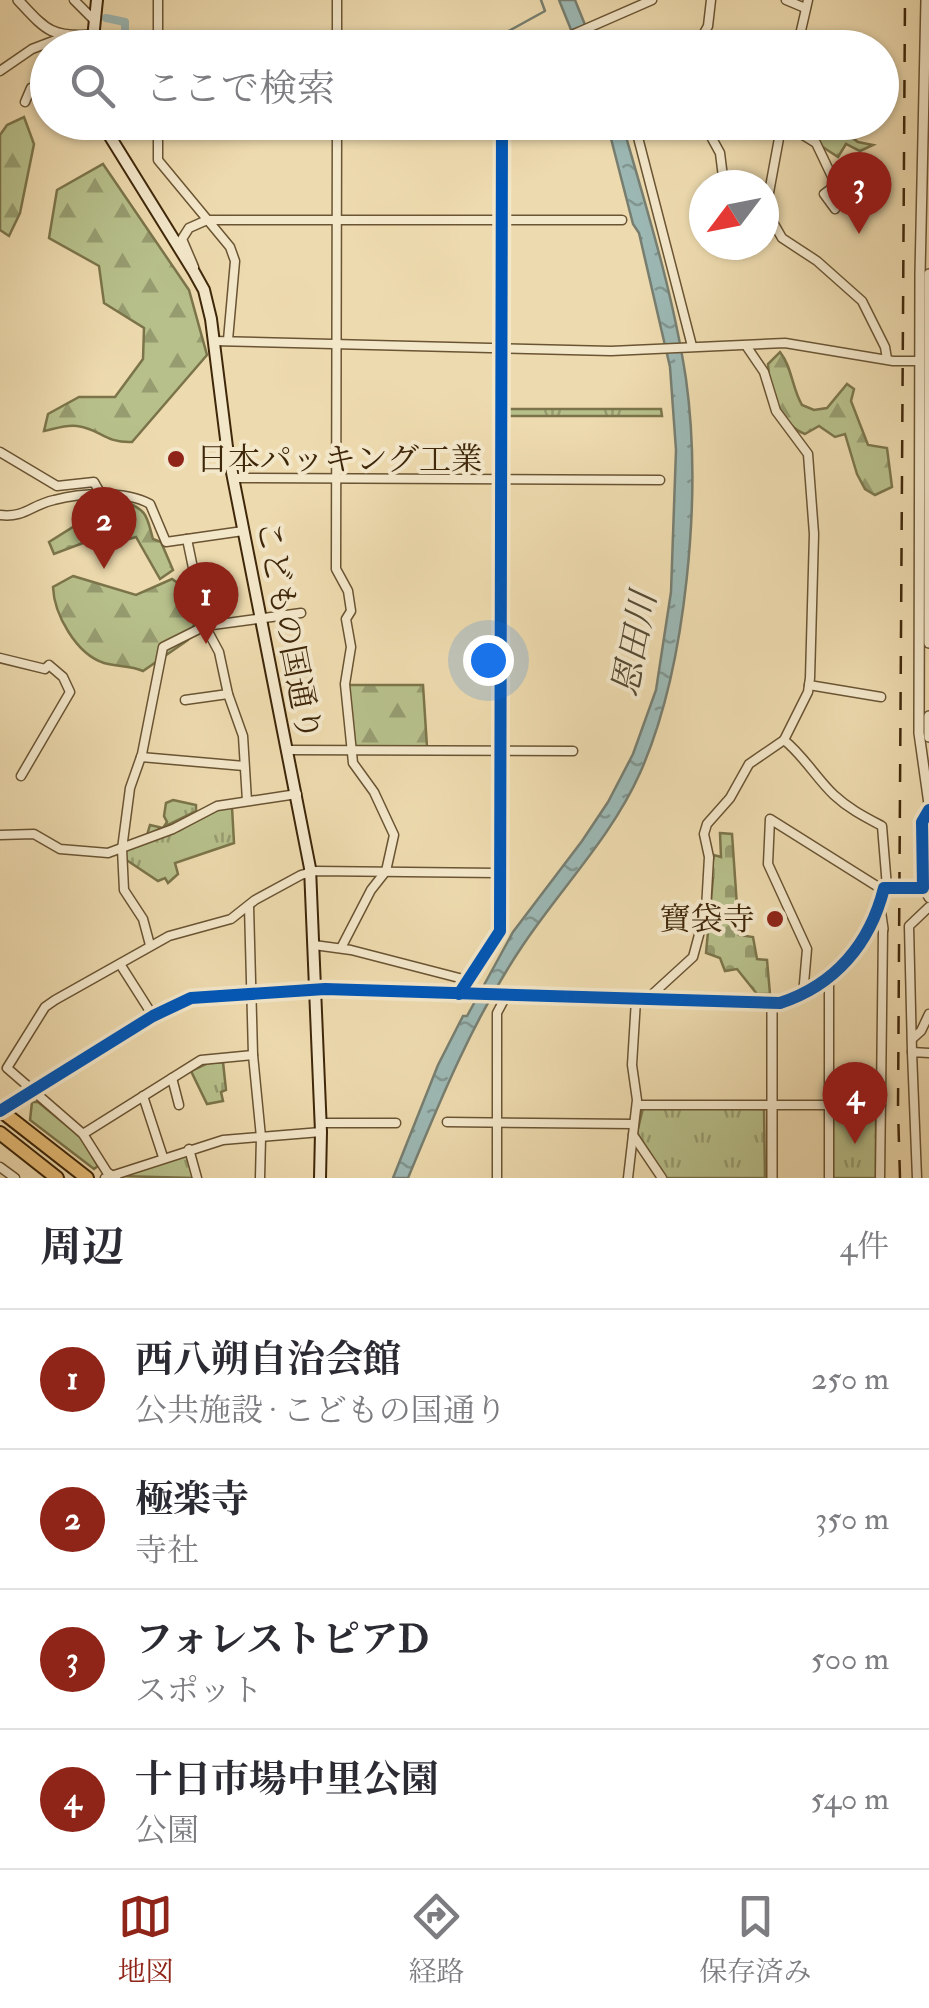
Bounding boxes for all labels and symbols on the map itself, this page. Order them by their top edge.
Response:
pin: 3 [826,152,892,234]
north arrow [689,170,779,260]
place label: 日本パッキング工業 [196,440,483,480]
marker: 日本パッキング工業 [165,448,187,470]
pin: 2 [72,486,136,569]
street label: こどもの国通り [247,516,329,744]
pin: 1 [174,562,238,644]
water label: 恩田川 [603,585,667,700]
your location [463,635,514,686]
place label: 寶袋寺 [659,900,755,940]
marker: 寶袋寺 [764,908,786,930]
pin: 4 [822,1062,888,1144]

